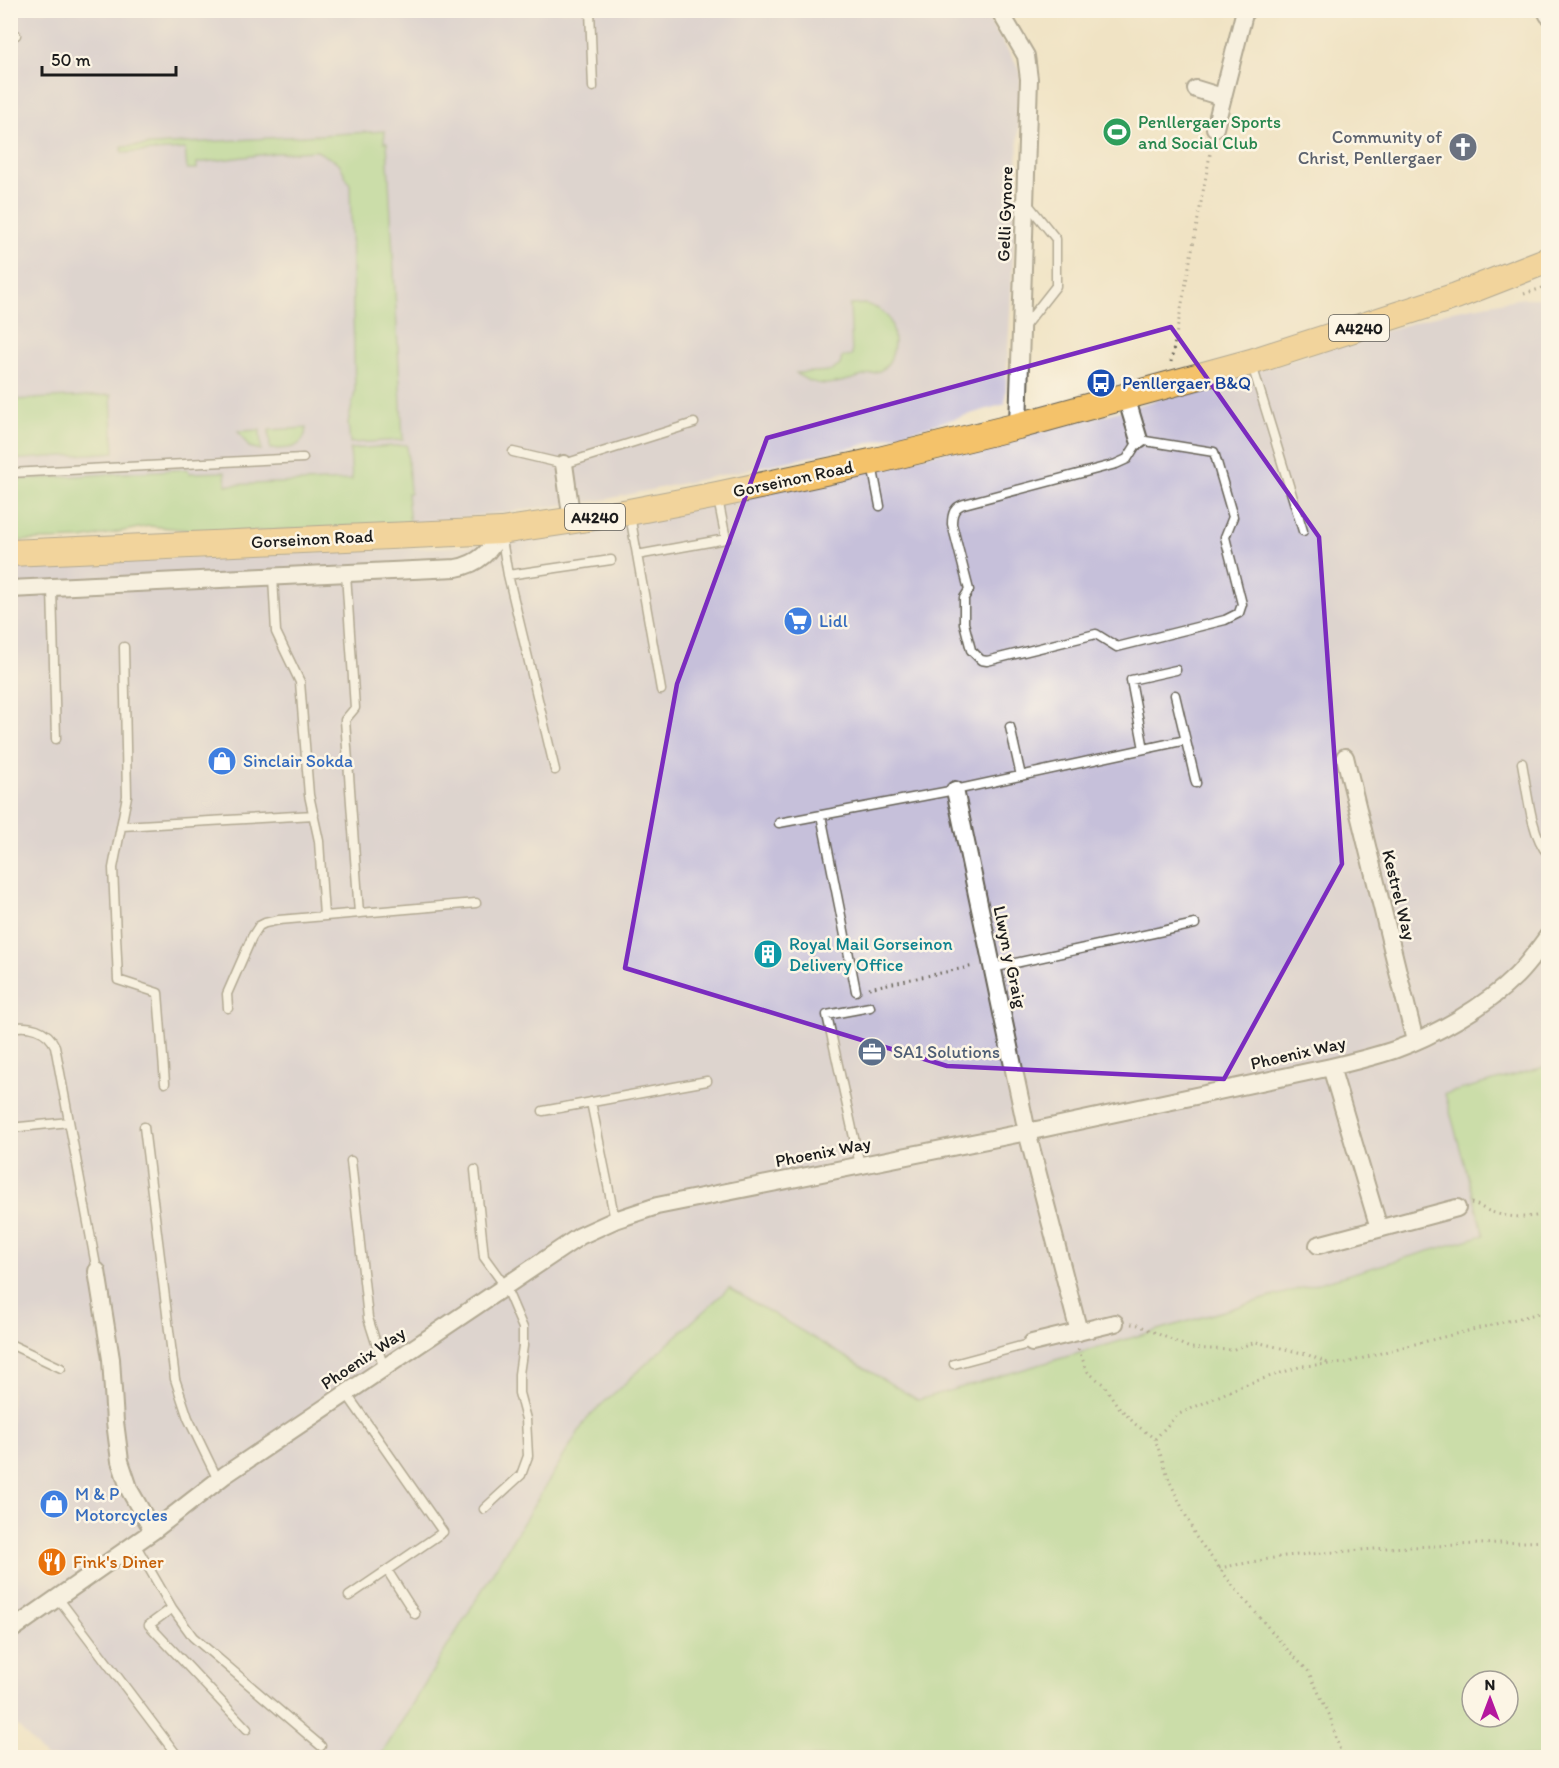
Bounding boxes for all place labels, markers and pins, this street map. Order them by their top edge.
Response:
place label: Penllergaer Sports and Social Club [1138,111,1281,154]
sports icon: Penllergaer Sports and Social Club [1101,116,1133,148]
place label: Community of Christ, Penllergaer [1298,126,1443,169]
church icon: Community of Christ, Penllergaer [1447,131,1479,163]
bus stop icon: Penllergaer B&Q [1085,367,1117,399]
place label: Penllergaer B&Q [1122,372,1251,394]
supermarket icon: Lidl [782,605,814,637]
place label: Lidl [819,610,848,632]
shop icon: Sinclair Sokda [206,745,238,777]
place label: Sinclair Sokda [243,750,353,772]
place label: Royal Mail Gorseinon Delivery Office [789,933,953,976]
building icon: Royal Mail Gorseinon Delivery Office [752,938,784,970]
office icon: SA1 Solutions [856,1036,888,1068]
place label: SA1 Solutions [893,1041,1000,1063]
place label: M & P Motorcycles [75,1483,168,1526]
shop icon: M & P Motorcycles [38,1488,70,1520]
restaurant icon: Fink's Diner [36,1546,68,1578]
place label: Fink's Diner [73,1551,164,1573]

